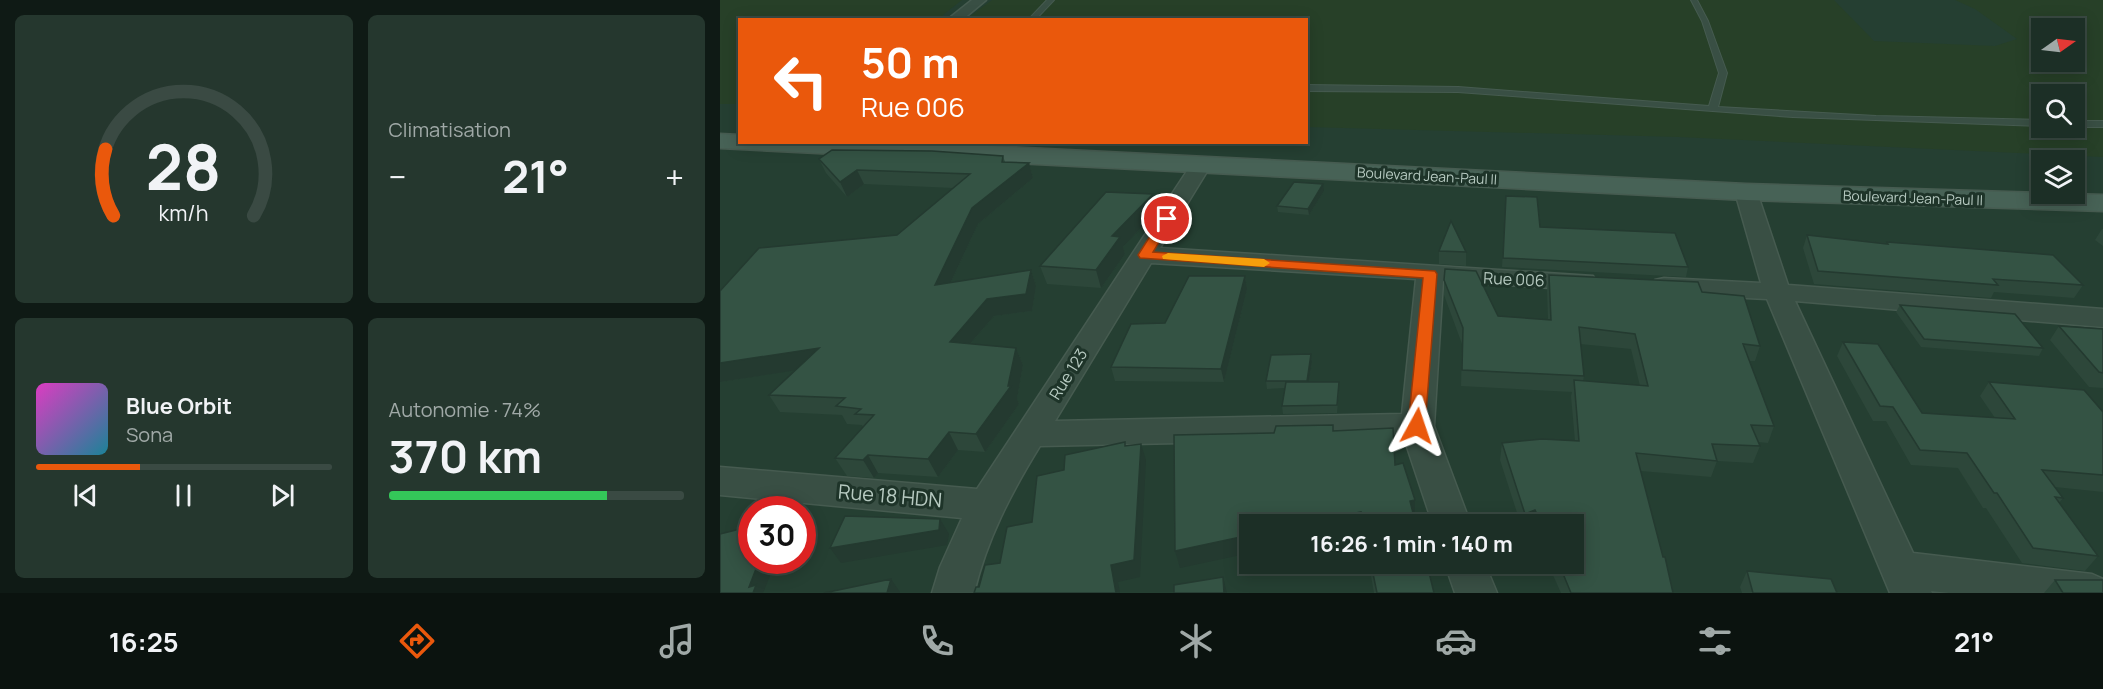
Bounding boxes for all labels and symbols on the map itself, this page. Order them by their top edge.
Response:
north arrow [2031,18,2085,72]
street label: Boulevard Jean-Paul II [1357,162,1498,189]
street label: Boulevard Jean-Paul II [1843,186,1983,209]
pin [1141,193,1192,244]
street label: Rue 006 [1483,266,1545,292]
street label: Rue 123 [1044,344,1092,404]
position arrow [1385,394,1449,458]
street label: Rue 18 HDN [837,478,943,514]
speed limit sign: 30 [738,496,816,574]

